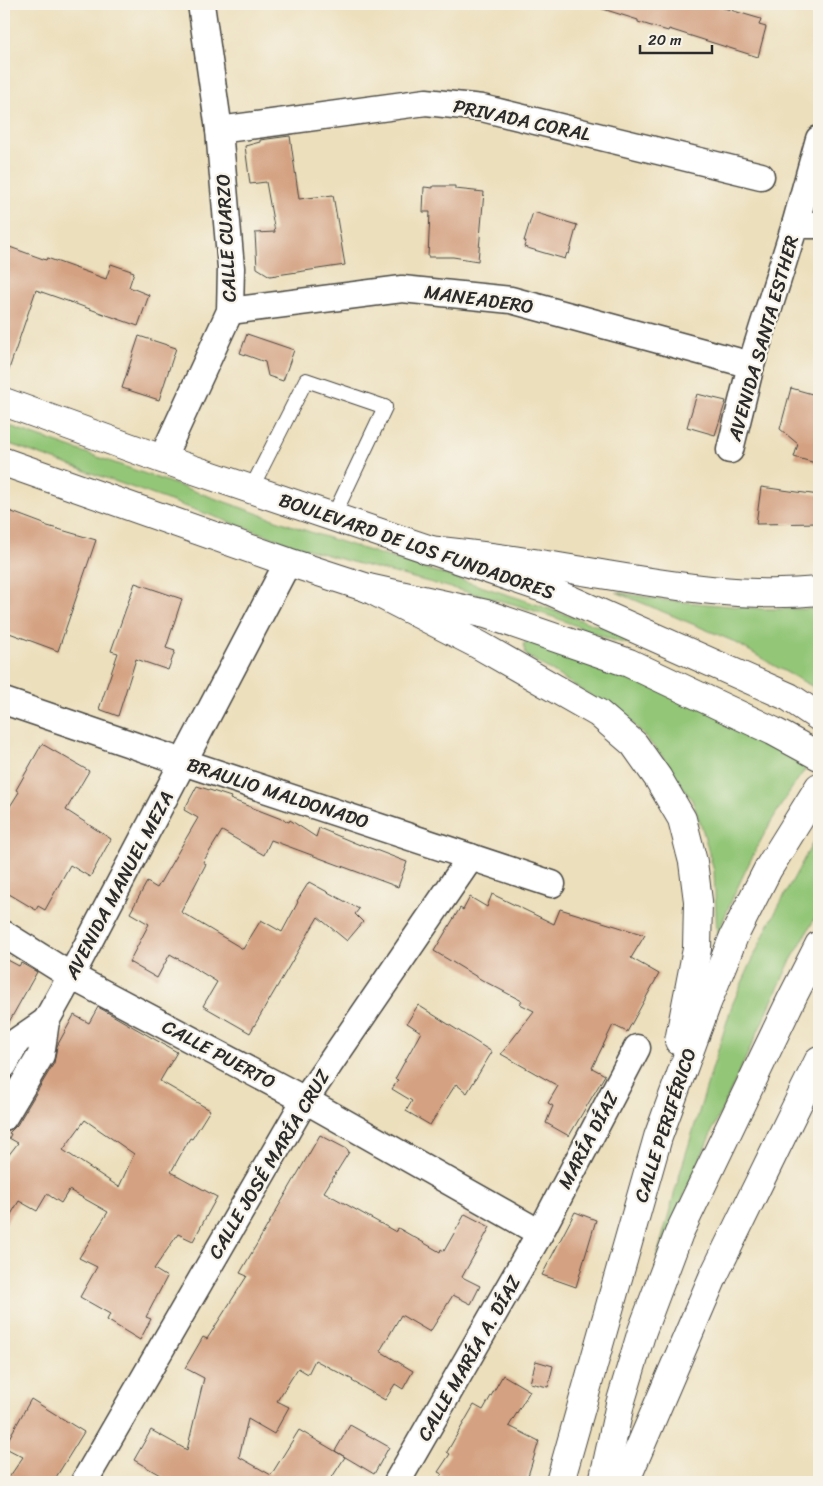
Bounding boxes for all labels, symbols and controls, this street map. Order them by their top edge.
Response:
scale bar [640,22,713,54]
text: 20 m [648,27,682,53]
street label: PRIVADA CORAL [450,89,594,151]
street label: CALLE CUARZO [206,173,246,303]
street label: AVENIDA SANTA ESTHER [718,231,808,446]
street label: MANEADERO [422,275,536,323]
street label: BOULEVARD DE LOS FUNDADORES [275,483,560,609]
street label: BRAULIO MALDONADO [183,748,373,838]
street label: AVENIDA MANUEL MEZA [55,785,183,986]
street label: CALLE PUERTO [156,1010,282,1098]
street label: CALLE PERIFÉRICO [624,1043,706,1207]
street label: CALLE JOSÉ MARÍA CRUZ [199,1062,339,1265]
street label: MARÍA DÍAZ [548,1084,628,1195]
street label: CALLE MARÍA A. DÍAZ [408,1269,530,1447]

